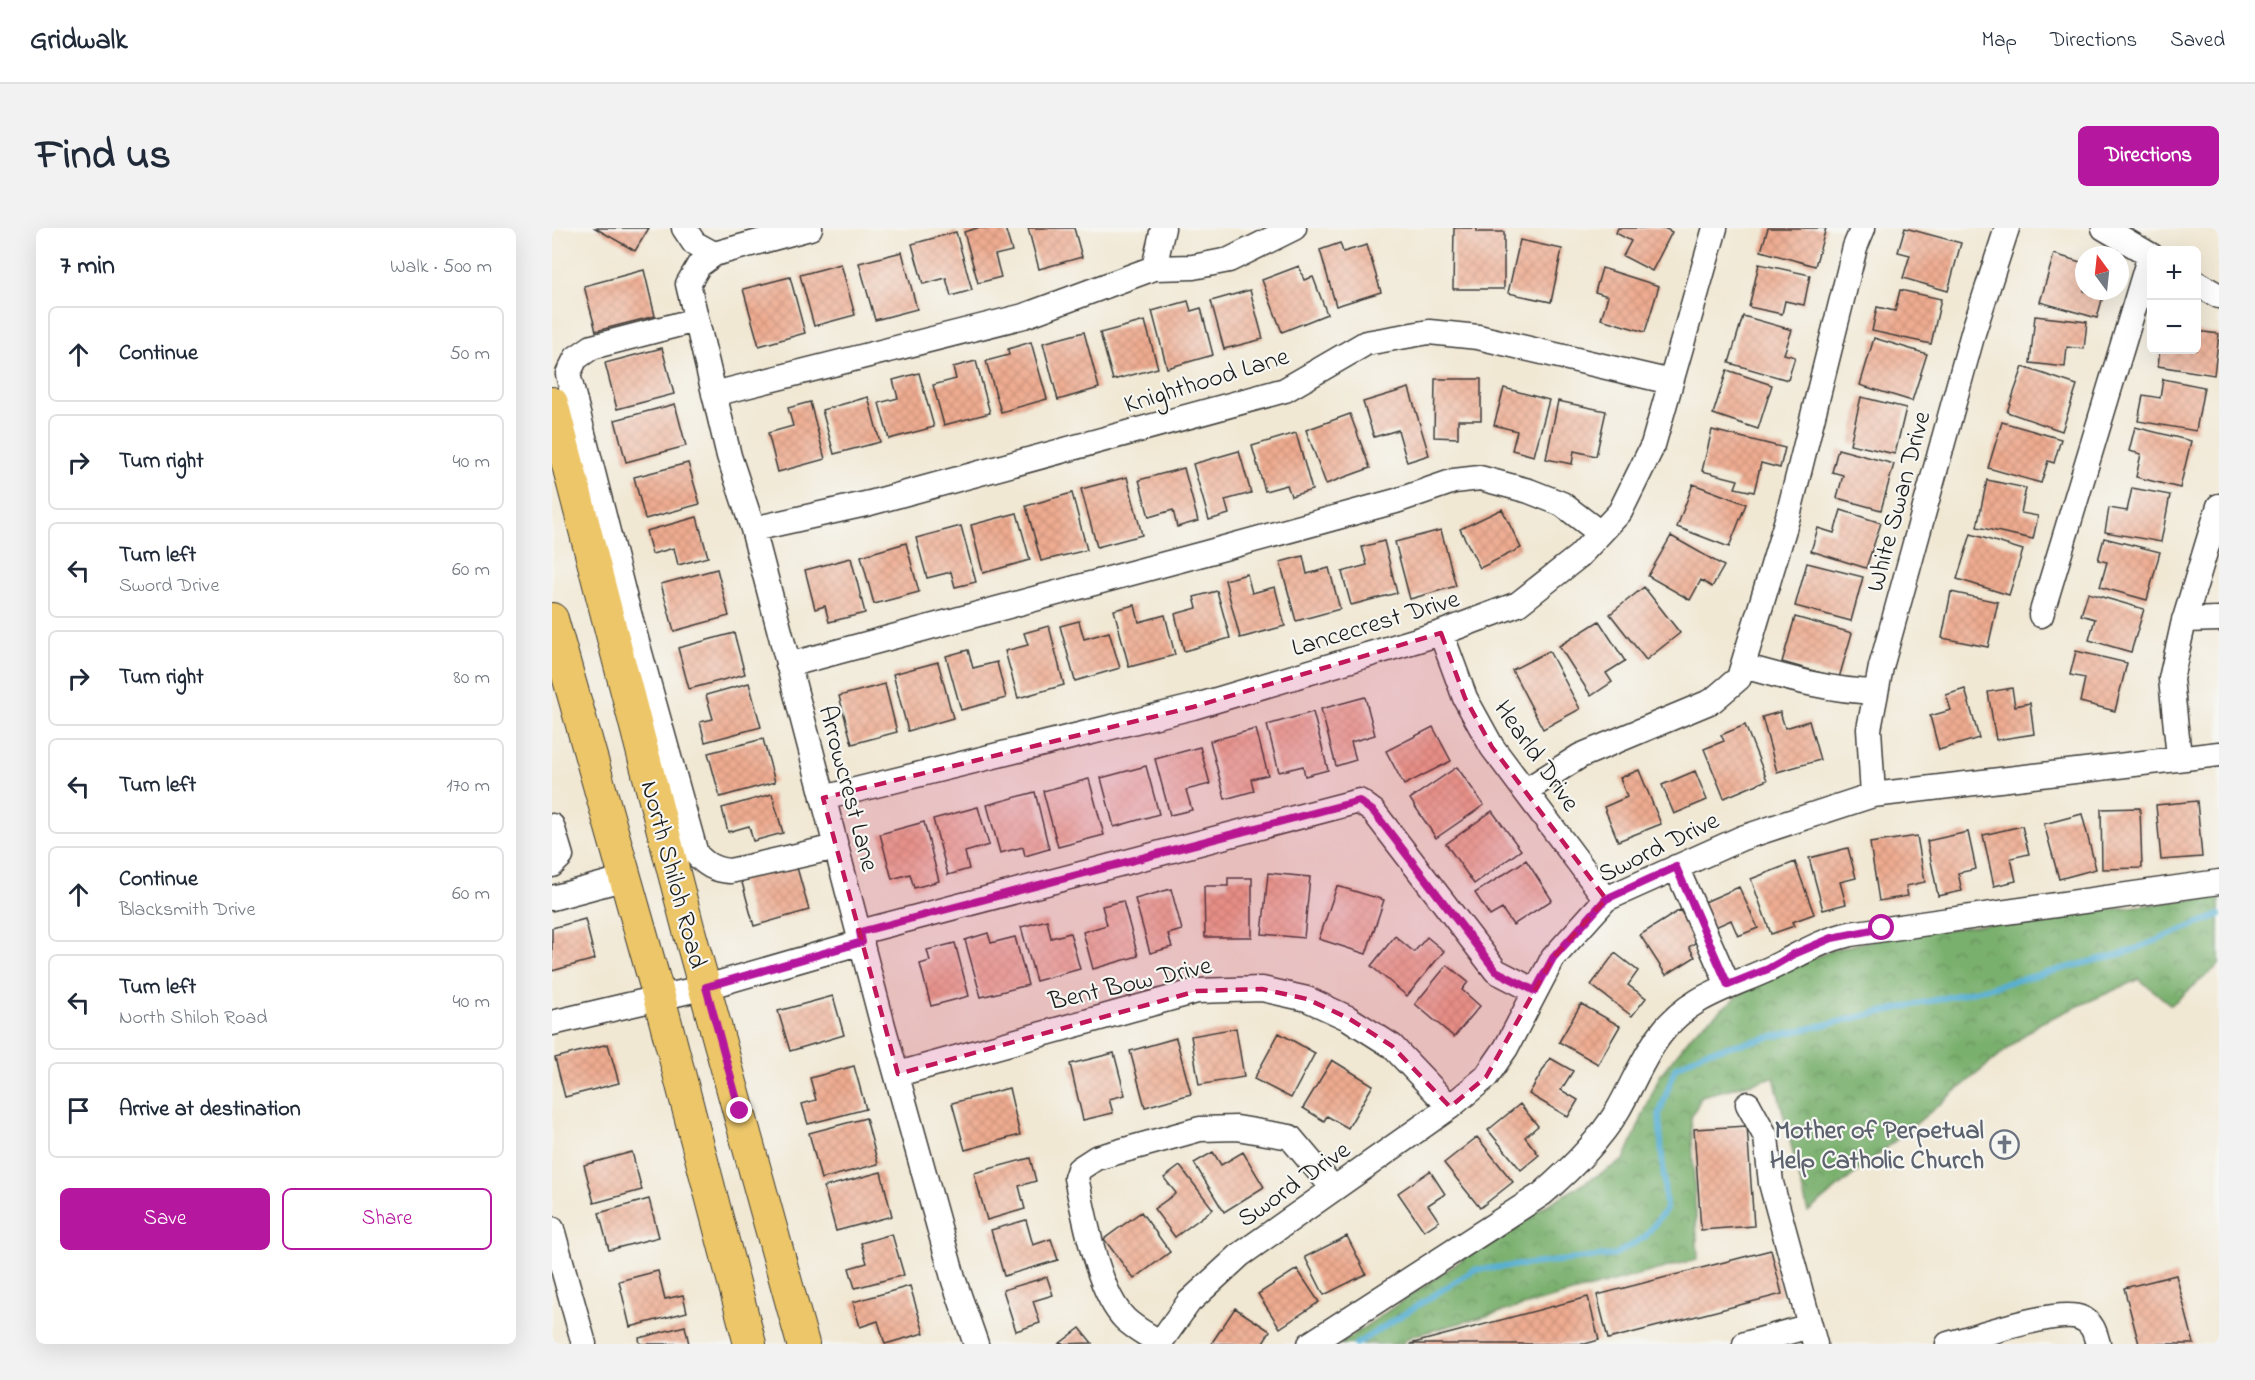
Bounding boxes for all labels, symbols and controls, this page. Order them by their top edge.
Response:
text: Gridwalk [30,21,127,62]
text: Map [1981,26,2017,56]
text: Directions [2050,26,2137,56]
text: Saved [2170,26,2225,56]
text: Find us [36,126,171,187]
button: Directions [2078,126,2219,186]
north arrow [2075,246,2129,300]
map controls [2147,246,2201,354]
button: + [2147,246,2201,300]
text: 7 min [60,248,115,286]
text: Walk · 500 m [390,253,492,282]
button: − [2147,300,2201,354]
icon: ahead [62,338,95,371]
text: Continue [119,338,198,370]
street label: Knighthood Lane [1120,339,1294,425]
text: 50 m [449,340,490,369]
street label: White Swan Drive [1858,407,1942,596]
icon: right [62,446,95,479]
text: Turn right [119,446,204,478]
text: 40 m [453,448,490,477]
text: Turn left [119,540,196,572]
icon: left [62,554,95,587]
text: 60 m [452,556,490,585]
text: Sword Drive [119,572,219,601]
street label: Lancecrest Drive [1287,581,1465,668]
icon: right [62,662,95,695]
text: Turn right [119,662,204,694]
text: 80 m [453,664,490,693]
street label: Hearld Drive [1483,693,1588,821]
street label: Arrowcrest Lane [807,702,888,876]
icon: left [62,770,95,803]
text: Turn left [119,770,196,802]
text: 170 m [446,772,490,801]
street label: North Shiloh Road [629,777,716,973]
street label: Sword Drive [1592,803,1727,894]
text: Continue [119,864,198,896]
icon: ahead [62,878,95,911]
text: 60 m [452,880,490,909]
text: Blacksmith Drive [119,896,255,925]
route start [1868,914,1894,940]
street label: Bent Bow Drive [1045,948,1216,1022]
text: Turn left [119,972,196,1004]
icon: left [62,986,95,1019]
text: 40 m [453,988,490,1017]
text: North Shiloh Road [119,1004,267,1033]
icon: arrive [62,1094,95,1127]
text: Arrive at destination [119,1094,301,1126]
route end [726,1097,752,1123]
place label: Mother of Perpetual Help Catholic Church [1770,1113,1984,1181]
church icon: Mother of Perpetual Help Catholic Church [1989,1128,2021,1160]
street label: Sword Drive [1230,1132,1359,1238]
button: Save [60,1188,270,1250]
button: Share [282,1188,492,1250]

